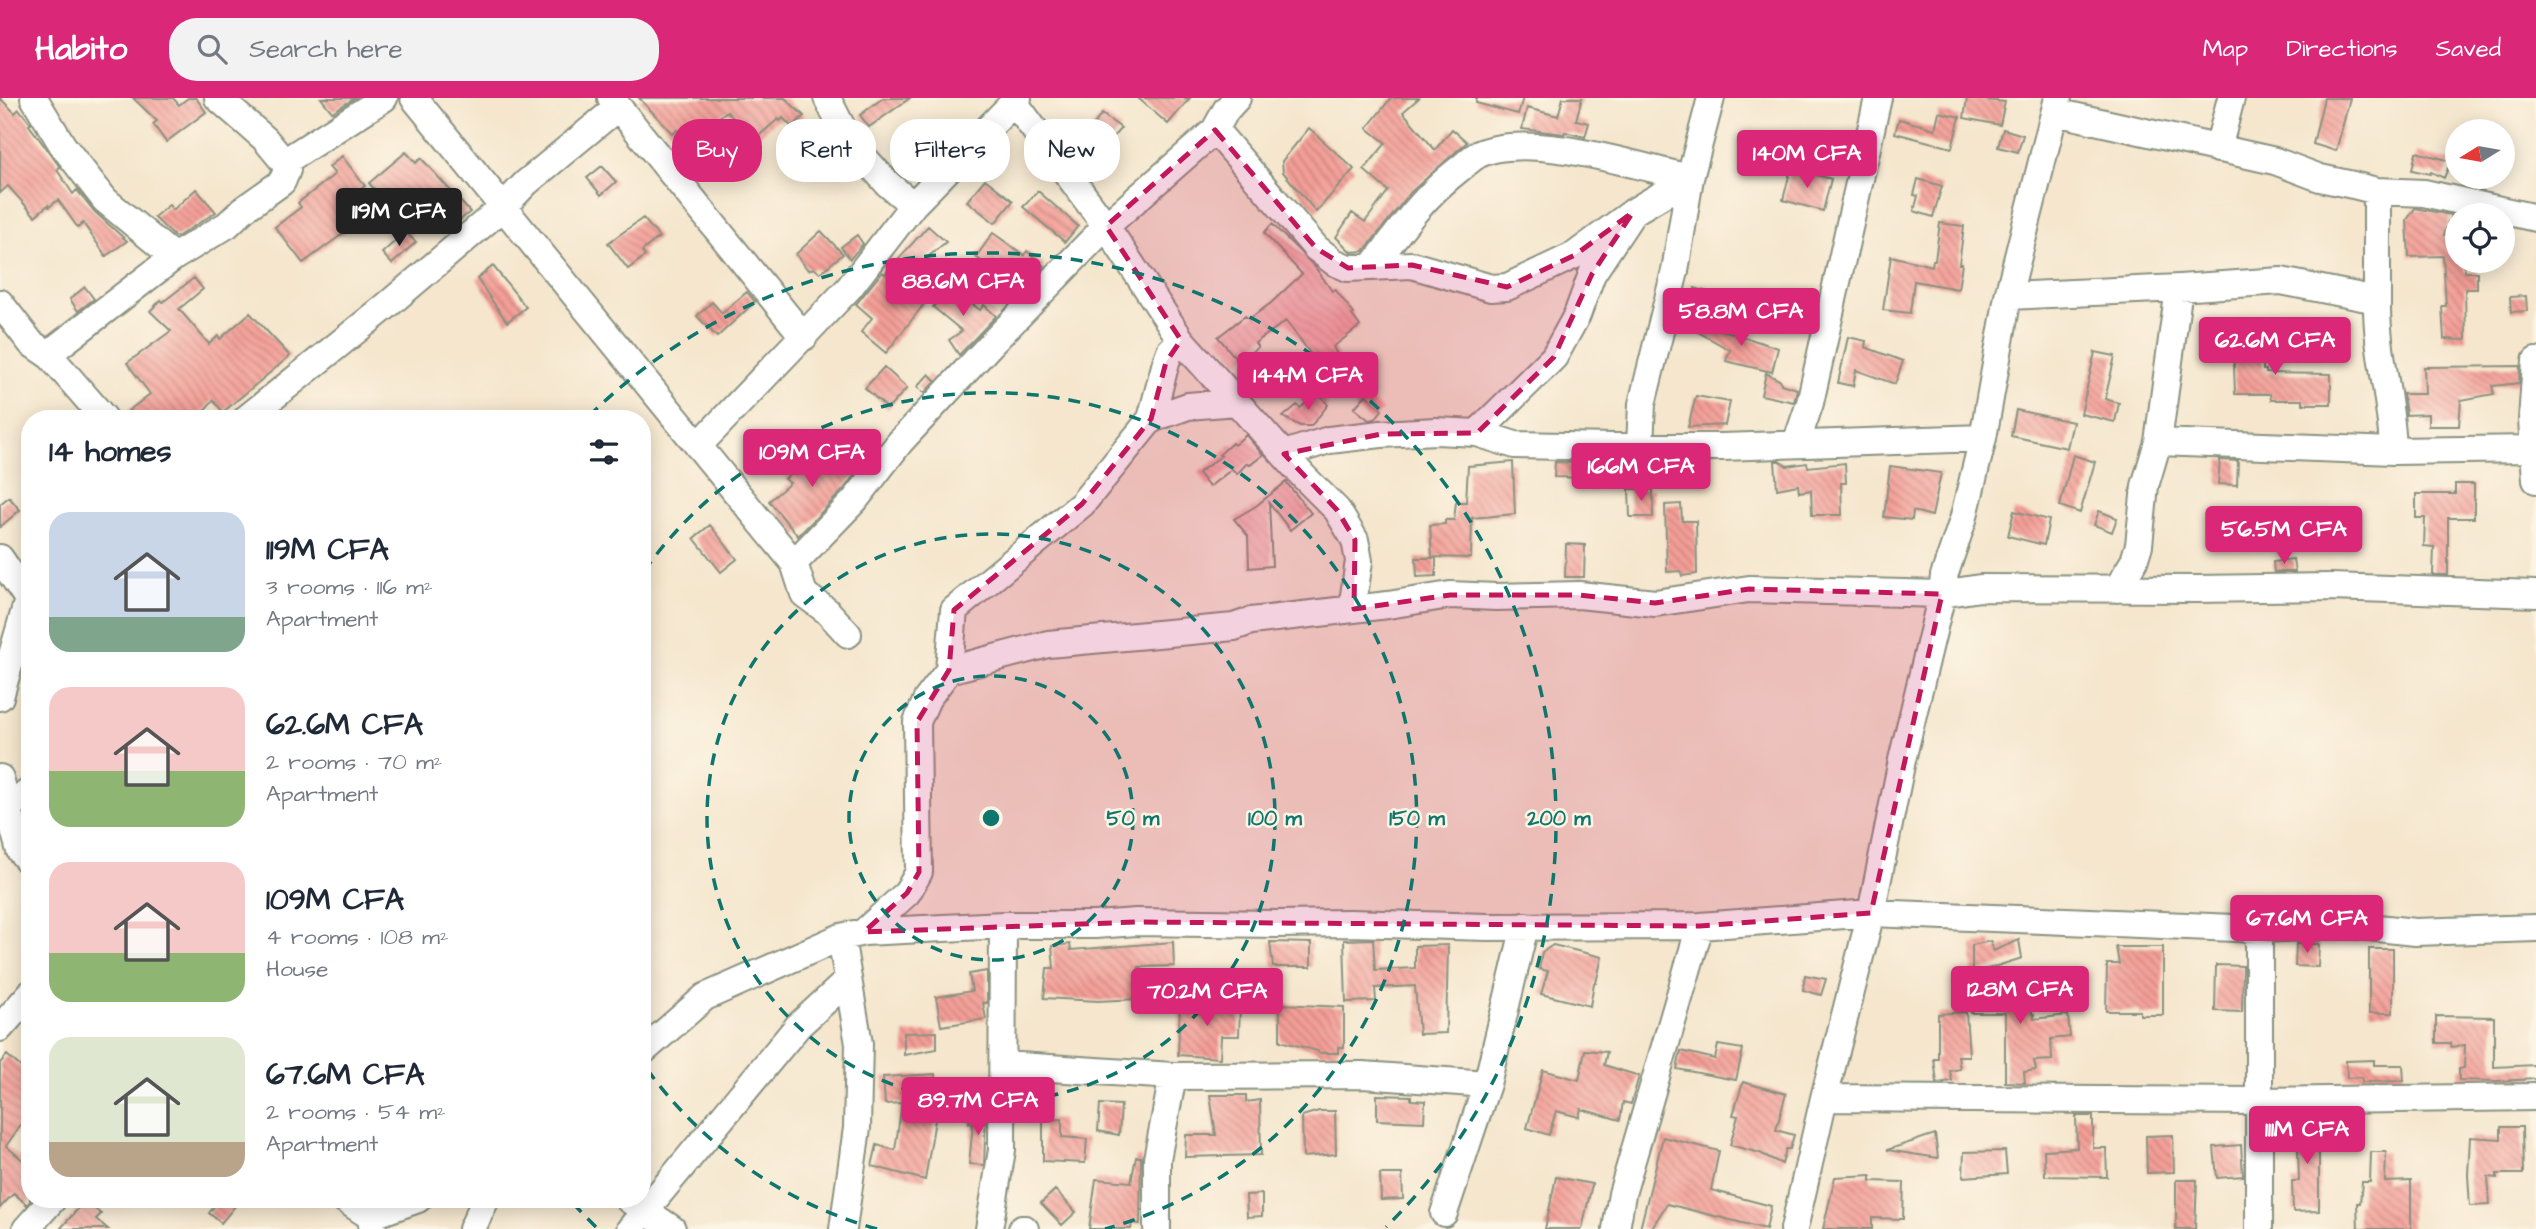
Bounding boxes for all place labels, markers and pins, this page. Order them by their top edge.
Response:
pin: 140M CFA [1735,130,1879,190]
pin: 119M CFA [327,188,471,248]
pin: 88.6M CFA [883,258,1043,318]
pin: 58.8M CFA [1661,288,1821,348]
pin: 62.6M CFA [2195,317,2355,377]
pin: 144M CFA [1236,352,1380,412]
pin: 109M CFA [740,430,884,489]
pin: 166M CFA [1569,444,1713,503]
pin: 56.5M CFA [2204,506,2364,566]
centre of rings [979,806,1003,830]
pin: 67.6M CFA [2227,896,2387,955]
pin: 128M CFA [1948,967,2092,1026]
pin: 70.2M CFA [1127,968,1287,1028]
pin: 89.7M CFA [898,1077,1058,1137]
pin: 111M CFA [2235,1107,2379,1166]

